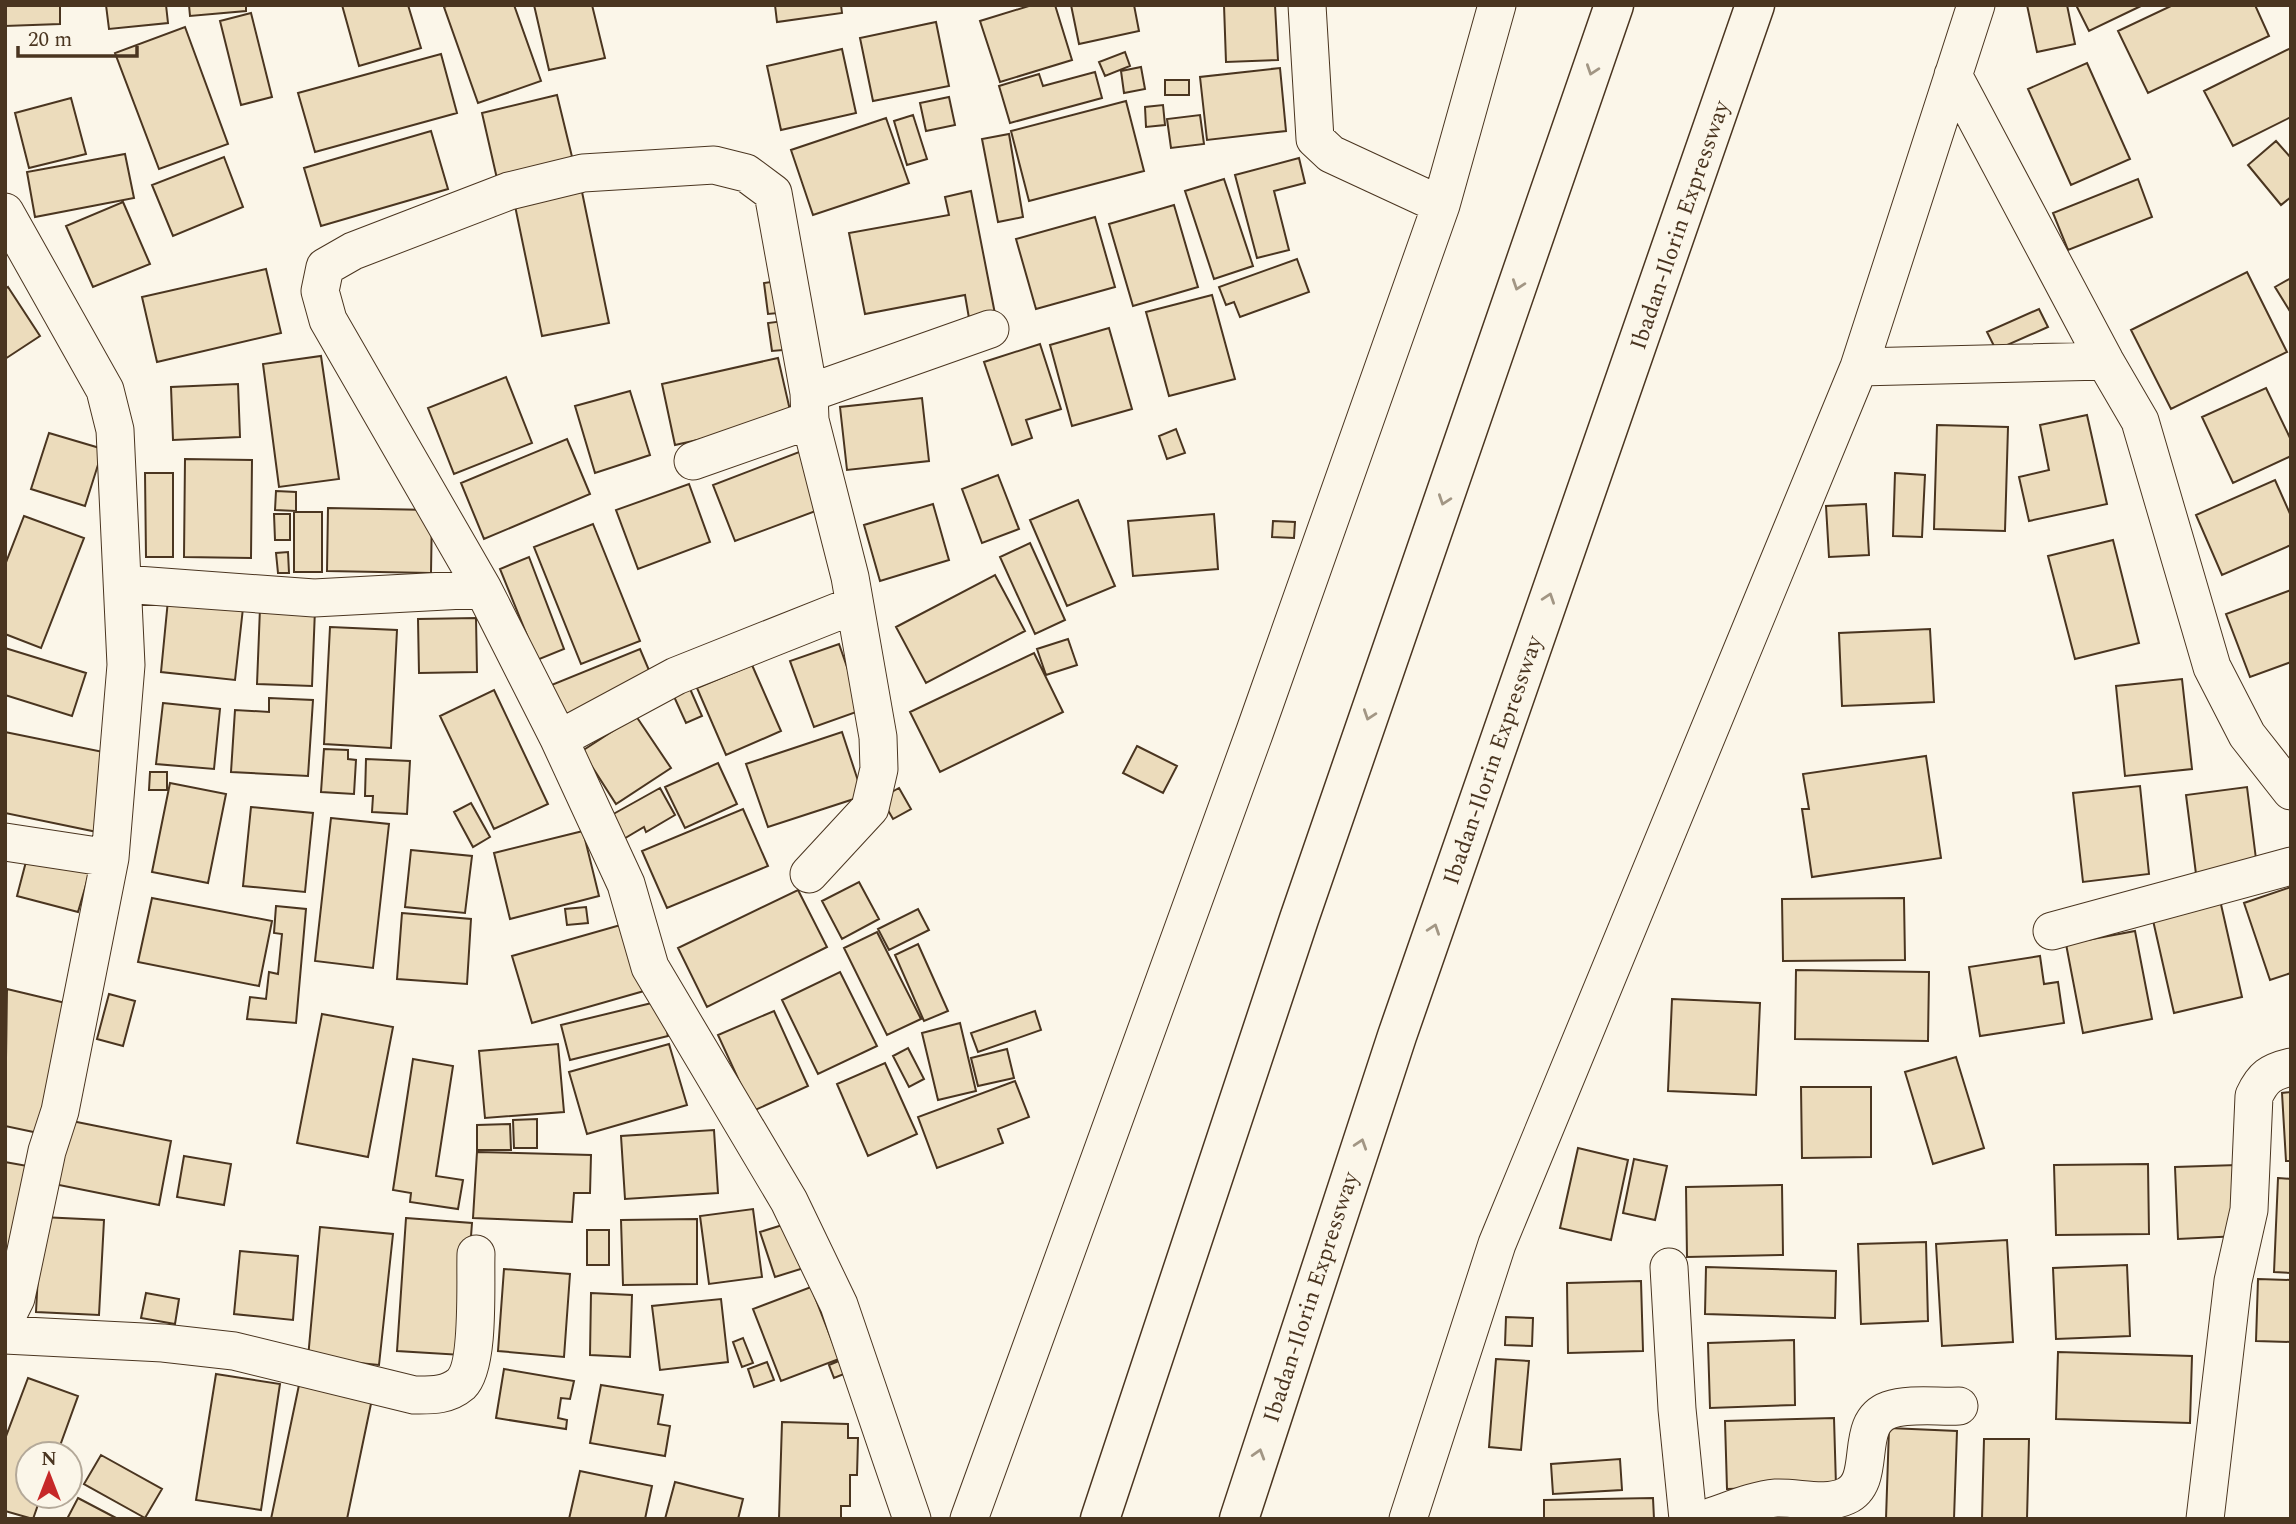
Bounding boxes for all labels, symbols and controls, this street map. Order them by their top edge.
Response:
scale bar [18,14,136,58]
text: 20 m [28,24,72,56]
one-way arrow [1586,63,1600,75]
street label: Ibadan-Ilorin Expressway [1621,95,1740,355]
one-way arrow [1512,278,1526,290]
one-way arrow [1438,493,1452,506]
one-way arrow [1541,593,1555,605]
street label: Ibadan-Ilorin Expressway [1434,630,1553,890]
one-way arrow [1363,708,1377,721]
one-way arrow [1426,923,1440,935]
one-way arrow [1353,1139,1367,1151]
street label: Ibadan-Ilorin Expressway [1254,1167,1369,1427]
north arrow [14,1440,84,1510]
text: N [41,1445,57,1474]
one-way arrow [1251,1448,1266,1460]

